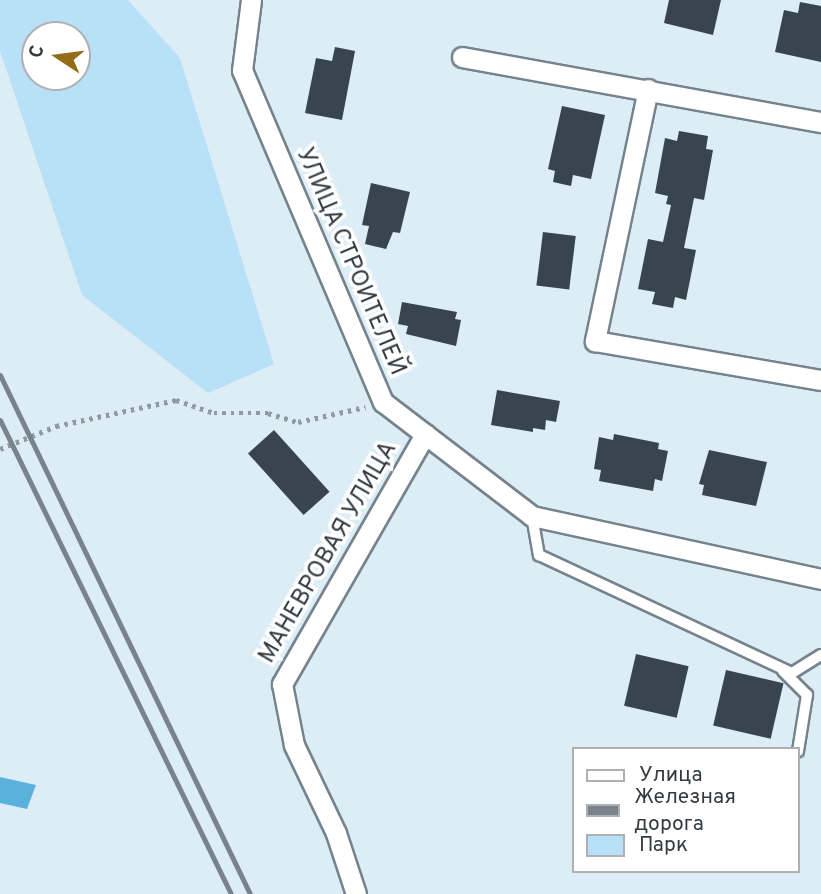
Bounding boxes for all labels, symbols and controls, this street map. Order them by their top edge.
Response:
north arrow [21,21,91,91]
text: С [24,43,51,60]
street label: УЛИЦА СТРОИТЕЛЕЙ [289,143,411,381]
street label: МАНЕВРОВАЯ УЛИЦА [254,437,404,669]
legend [572,747,800,873]
text: Улица [639,762,703,789]
text: Железная дорога [634,784,736,838]
text: Парк [639,832,688,859]

